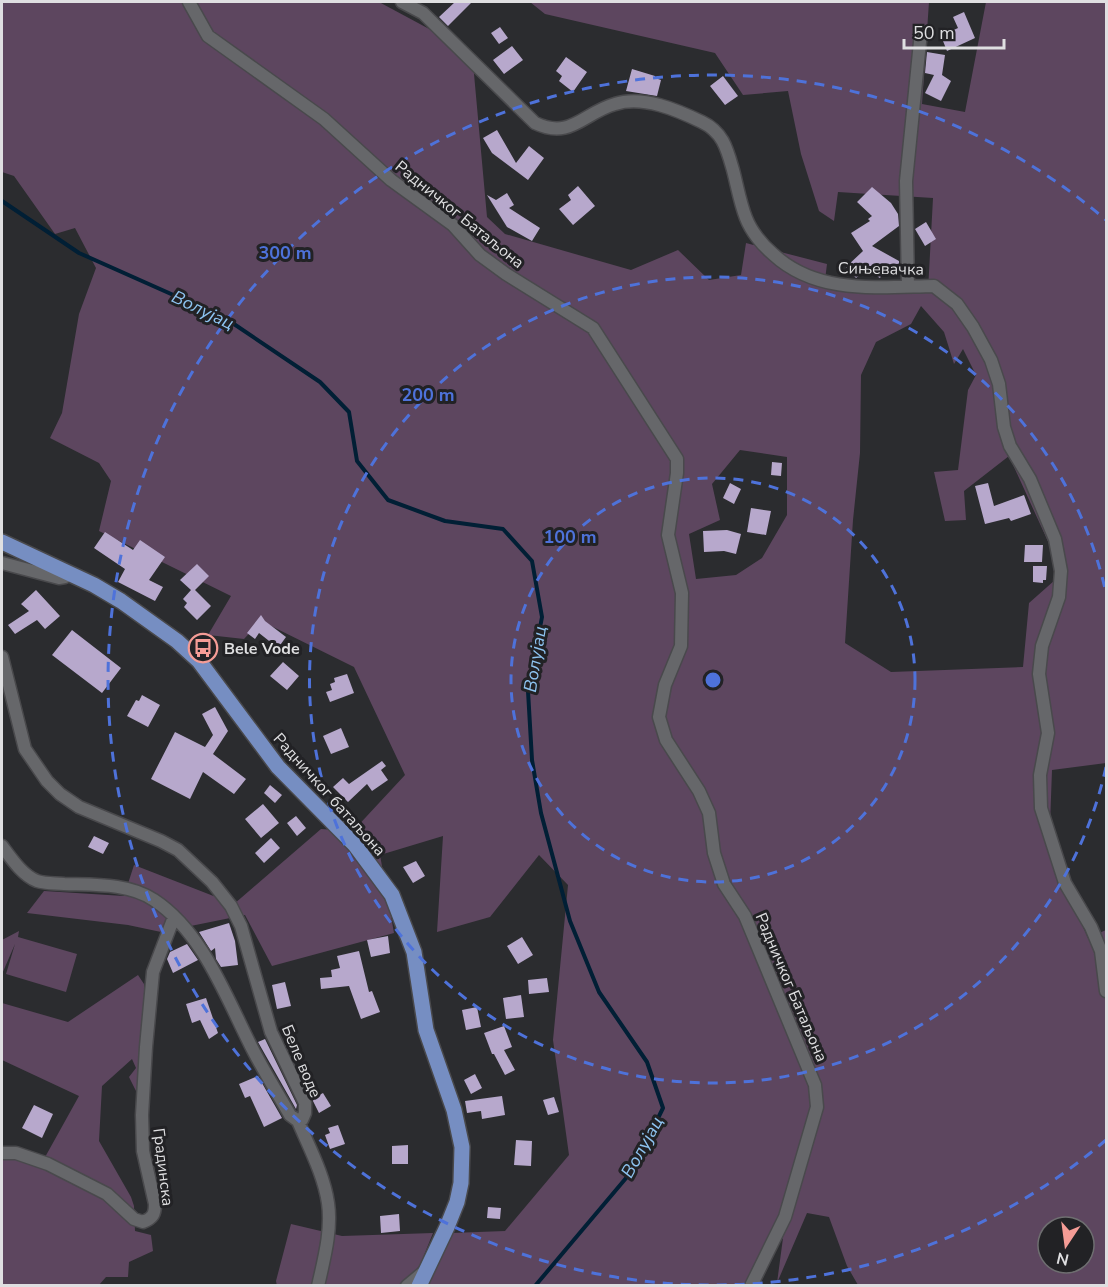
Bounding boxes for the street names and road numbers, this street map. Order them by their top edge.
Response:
street label: Радничког Батаљона [390,156,528,274]
street label: Сињевачка [838,257,924,281]
street label: Радничког батаљона [268,728,390,861]
street label: Радничког Батаљона [750,909,832,1065]
street label: Беле воде [276,1022,326,1101]
street label: Градинска [147,1127,179,1207]

